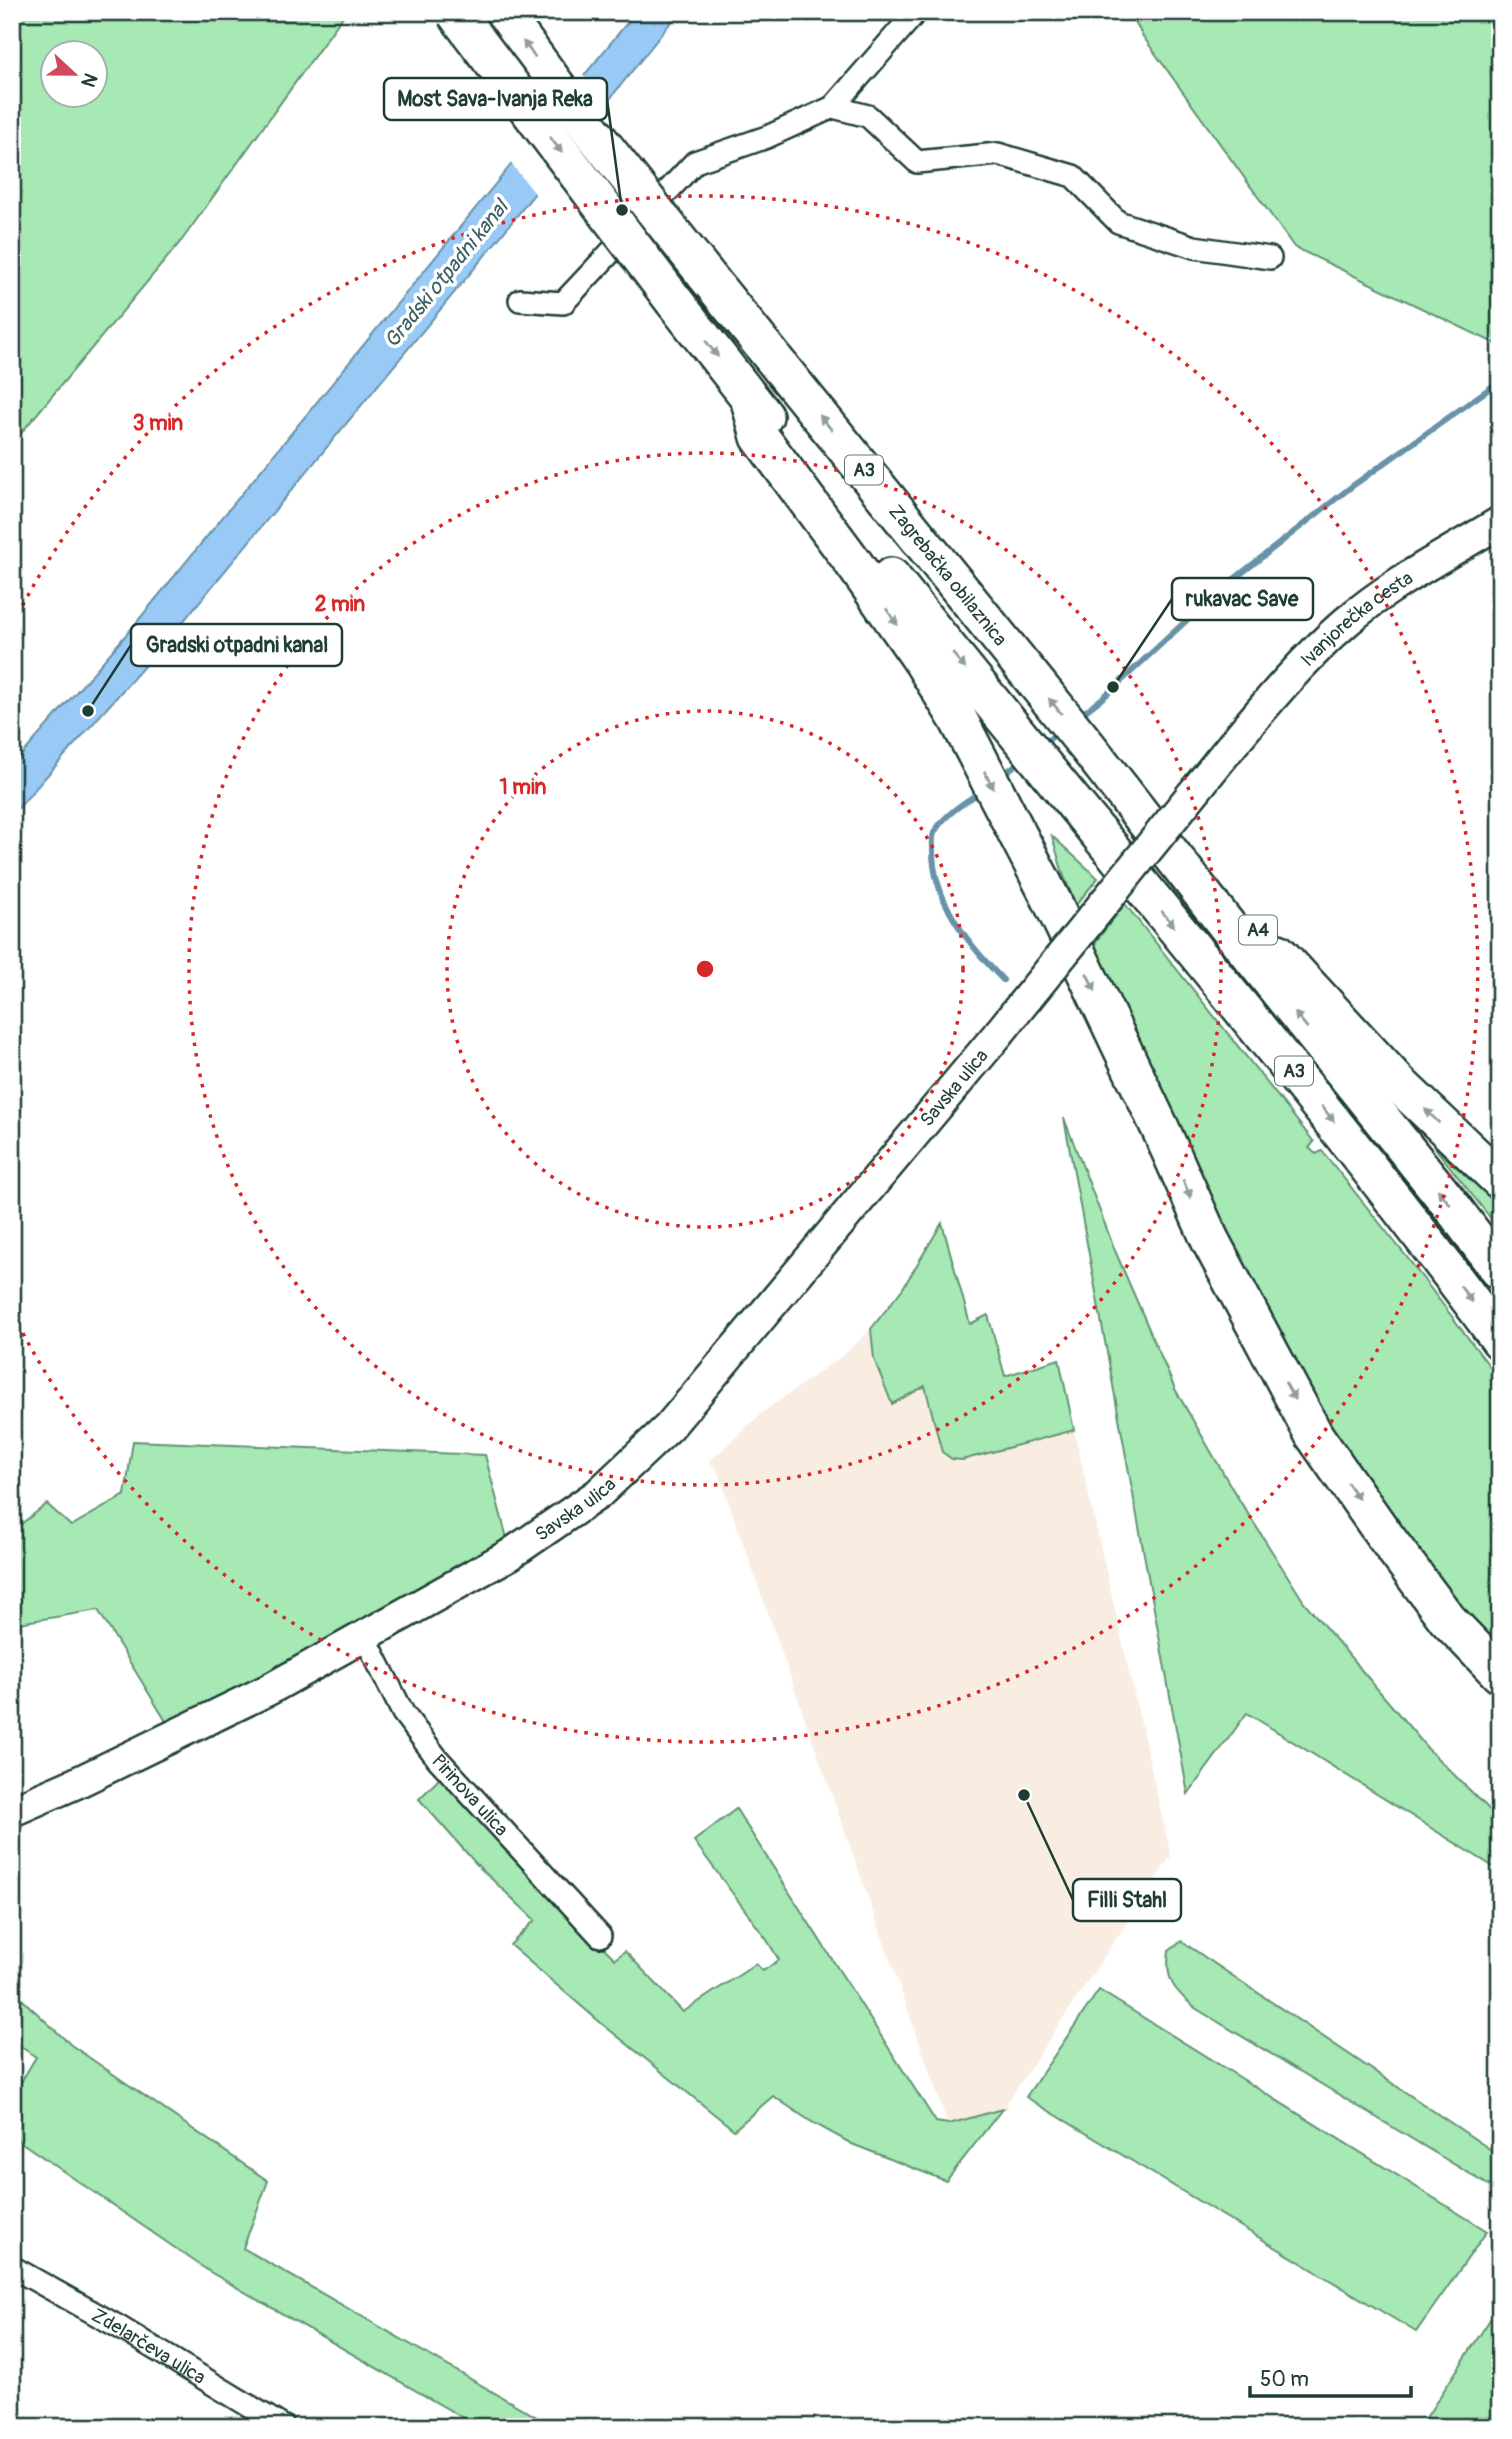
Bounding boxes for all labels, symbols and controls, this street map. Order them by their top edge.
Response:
north arrow [38,38,108,108]
one-way arrow [522,40,536,58]
text: N [75,70,102,91]
callout: Most Sava-Ivanja Reka [384,78,607,120]
text: Most Sava-Ivanja Reka [397,86,593,113]
one-way arrow [548,135,563,153]
water label: Gradski otpadni kanal [379,193,516,354]
one-way arrow [704,340,718,358]
text: 3 min [133,410,183,437]
one-way arrow [818,415,833,433]
road number: A3 [845,456,883,484]
street label: Zagrebačka obilaznica [883,500,1012,651]
street label: Ivanjorečka cesta [1296,566,1417,672]
callout: rukavac Save [1172,578,1313,620]
text: rukavac Save [1186,586,1299,613]
text: 2 min [315,591,365,618]
one-way arrow [885,608,899,626]
callout: Gradski otpadni kanal [131,624,342,666]
text: Gradski otpadni kanal [146,632,328,659]
one-way arrow [952,652,967,670]
one-way arrow [1048,698,1063,715]
one-way arrow [983,770,995,790]
text: 1 min [500,774,547,801]
one-way arrow [1160,910,1175,927]
road number: A4 [1239,916,1277,945]
centre of rings [693,957,717,981]
one-way arrow [1085,972,1096,992]
one-way arrow [1294,1011,1309,1028]
street label: Savska ulica [915,1044,994,1132]
road number: A3 [1275,1056,1313,1086]
one-way arrow [1320,1104,1335,1122]
one-way arrow [1424,1108,1441,1124]
one-way arrow [1182,1178,1193,1199]
one-way arrow [1436,1188,1451,1206]
one-way arrow [1459,1285,1473,1303]
one-way arrow [1284,1382,1296,1401]
street label: Savska ulica [531,1472,621,1547]
one-way arrow [1346,1482,1360,1500]
street label: Pirinova ulica [426,1749,513,1841]
callout: Filli Stahl [1073,1879,1181,1921]
text: Filli Stahl [1087,1887,1167,1914]
street label: Zdelarčeva ulica [87,2303,210,2390]
scale bar [1250,2355,1410,2399]
text: 50 m [1260,2366,1309,2393]

